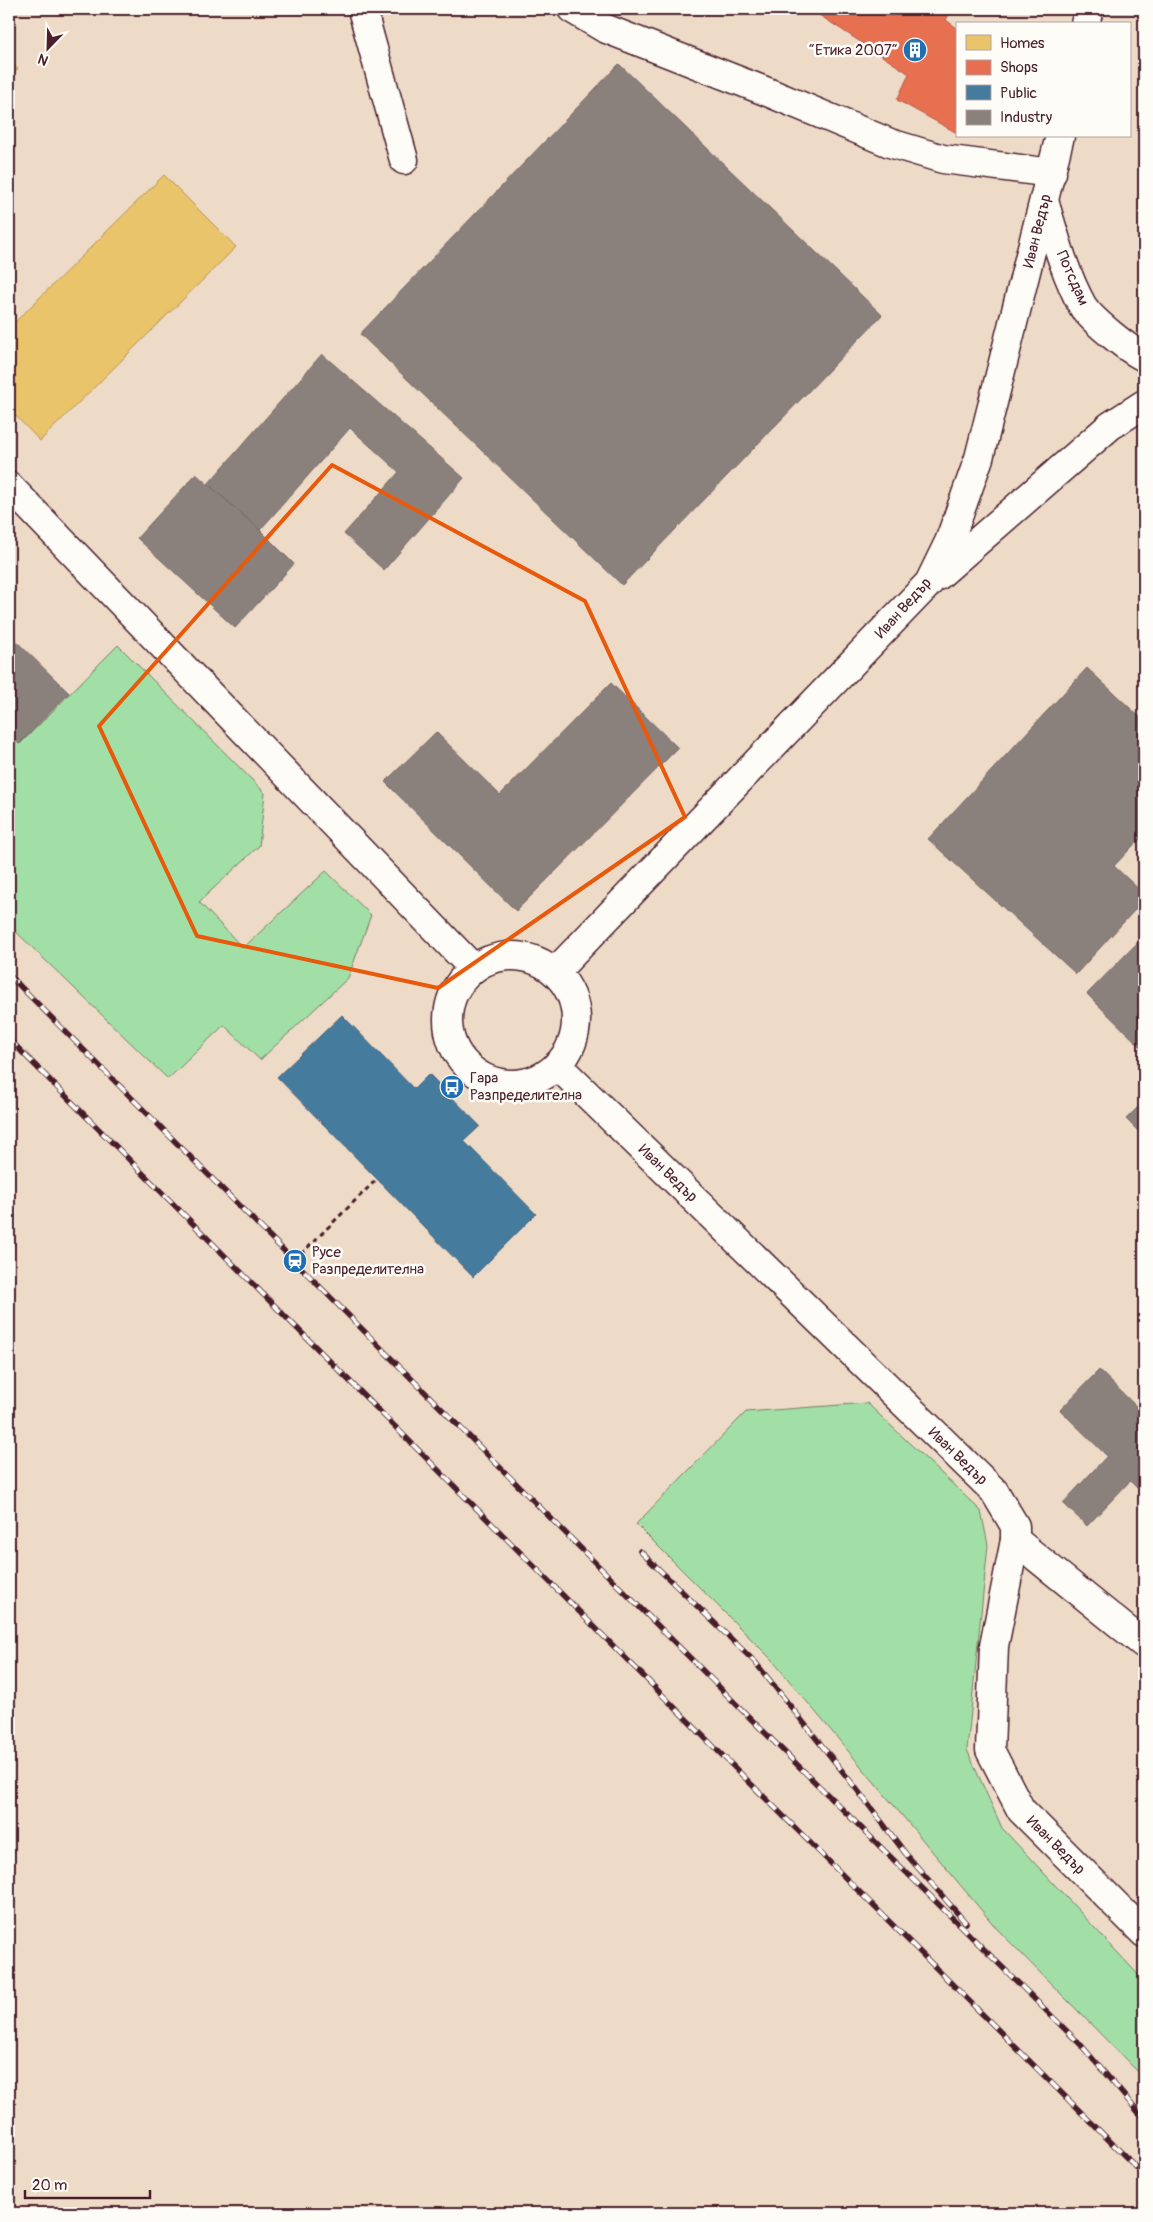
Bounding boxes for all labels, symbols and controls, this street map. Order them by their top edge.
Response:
north arrow [22,22,72,72]
legend [956,22,1130,138]
text: Homes [1000,34,1045,53]
building icon: “Етика 2007“ [902,37,928,63]
place label: “Етика 2007“ [809,41,898,60]
text: N [35,50,51,69]
text: Shops [1000,58,1038,77]
text: Public [1000,84,1037,103]
text: Industry [1000,108,1053,127]
street label: Иван Ведър [1019,192,1056,270]
street label: Потсдам [1052,248,1093,309]
street label: Иван Ведър [871,574,936,643]
place label: Гара Разпределителна [470,1069,582,1105]
bus stop icon: Гара Разпределителна [439,1074,465,1100]
street label: Иван Ведър [634,1140,701,1206]
place label: Русе Разпределителна [312,1243,424,1279]
station icon: Русе Разпределителна [282,1248,308,1274]
street label: Иван Ведър [924,1423,991,1489]
street label: Иван Ведър [1022,1812,1089,1879]
scale bar [25,2167,150,2199]
text: 20 m [32,2176,67,2195]

